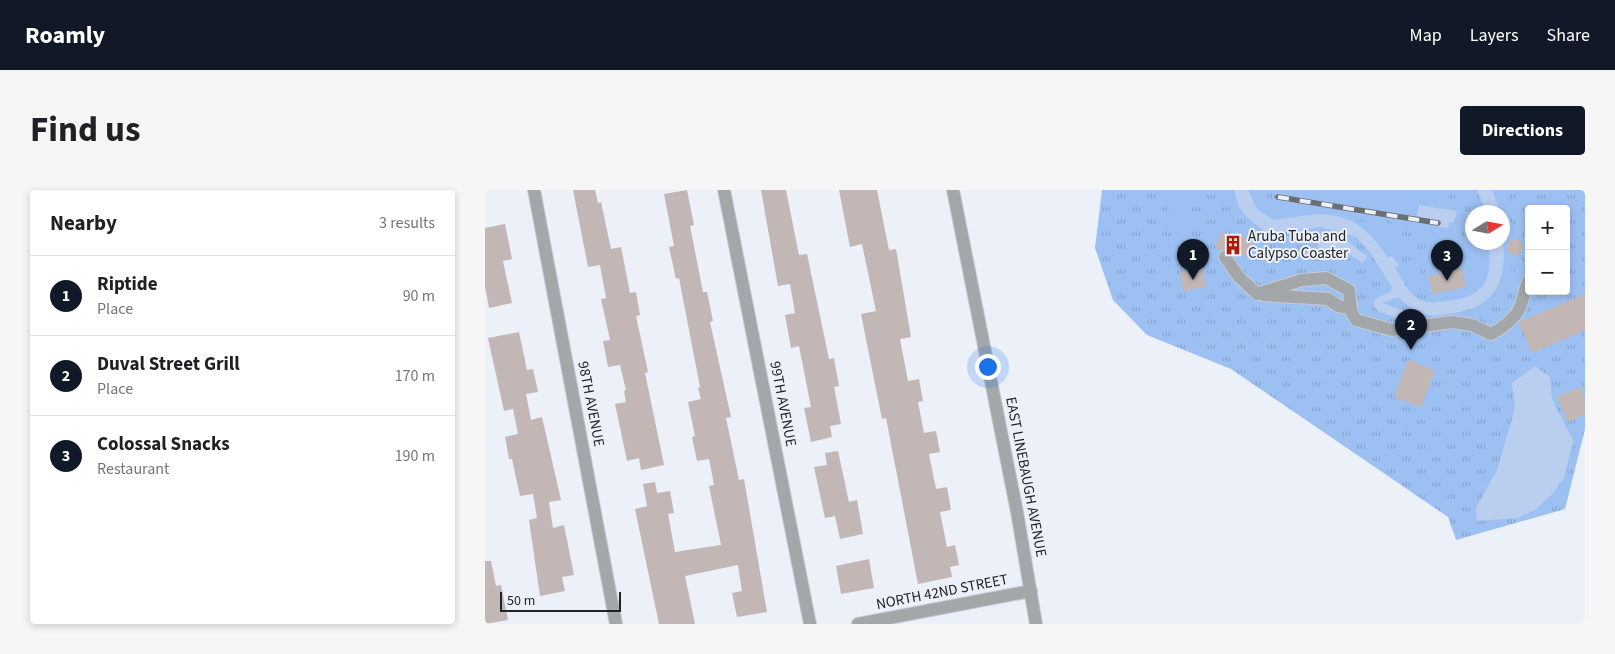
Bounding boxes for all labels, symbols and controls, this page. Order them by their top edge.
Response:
text: Roamly [25,18,105,53]
text: Map [1410,23,1442,48]
text: Layers [1470,23,1519,48]
text: Share [1547,23,1590,48]
text: Find us [30,105,140,155]
button: Directions [1460,106,1585,155]
north arrow [1465,205,1510,250]
map controls [1525,205,1570,295]
button: + [1525,205,1570,250]
text: Nearby [50,208,117,238]
text: 3 results [379,212,435,234]
place label: Aruba Tuba and Calypso Coaster [1248,226,1349,264]
building icon: Aruba Tuba and Calypso Coaster [1222,234,1244,256]
pin: 1 [1177,239,1209,280]
pin: 3 [1431,240,1463,281]
button: − [1525,250,1570,295]
text: Riptide [97,271,158,298]
text: 1 [62,285,70,307]
text: 90 m [403,285,435,307]
text: Place [97,298,133,320]
pin: 2 [1395,309,1427,350]
text: Duval Street Grill [97,351,240,378]
your location [975,354,1001,380]
street label: 98TH AVENUE [572,359,610,449]
street label: 99TH AVENUE [764,359,802,449]
text: 2 [62,365,70,387]
text: 170 m [395,365,435,387]
text: Place [97,378,133,400]
street label: EAST LINEBAUGH AVENUE [1000,395,1052,559]
text: Colossal Snacks [97,431,230,458]
text: 3 [62,445,70,467]
text: 190 m [395,445,435,467]
text: Restaurant [97,458,170,480]
street label: NORTH 42ND STREET [874,569,1010,615]
scale bar [500,589,621,612]
text: 50 m [507,591,535,611]

